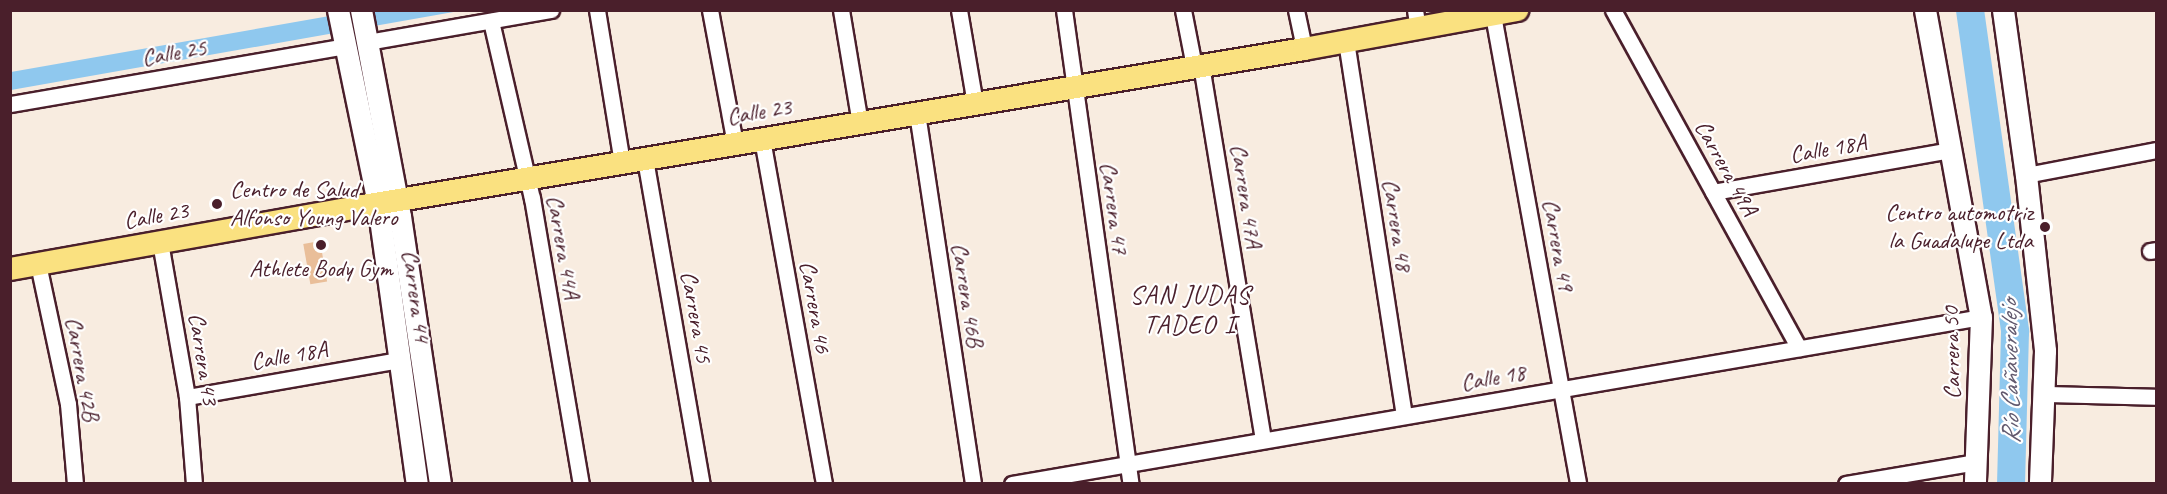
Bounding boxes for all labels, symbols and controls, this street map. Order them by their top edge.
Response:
street label: Calle 25 [139,33,209,73]
street label: Calle 23 [724,92,794,132]
street label: Carrera 49A [1688,115,1764,221]
street label: Calle 18A [1787,128,1869,170]
street label: Carrera 47A [1224,142,1268,250]
street label: Carrera 47 [1093,160,1135,256]
place label: Centro de Salud Alfonso Young Valero [230,176,398,232]
street label: Carrera 48 [1376,177,1418,273]
street label: Carrera 44A [540,193,586,301]
marker: Centro de Salud Alfonso Young Valero [208,195,226,213]
street label: Calle 23 [121,196,191,236]
street label: Carrera 49 [1536,197,1580,293]
place label: Centro automotriz la Guadalupe Ltda [1885,199,2033,255]
marker: Centro automotriz la Guadalupe Ltda [2038,220,2052,234]
marker: Athlete Body Gym [314,238,328,252]
street label: Carrera 46B [945,241,989,349]
street label: Carrera 44 [395,248,437,344]
place label: Athlete Body Gym [249,255,393,283]
street label: Carrera 46 [793,259,837,355]
street label: Carrera 45 [674,269,718,365]
district label: SAN JUDAS TADEO I [1130,279,1250,340]
water label: Río Cañaveralejo [1993,299,2027,445]
street label: Carrera 50 [1937,306,1967,400]
street label: Carrera 43 [182,311,224,407]
street label: Carrera 42B [59,315,105,423]
street label: Calle 18A [248,335,330,377]
street label: Calle 18 [1458,358,1528,398]

